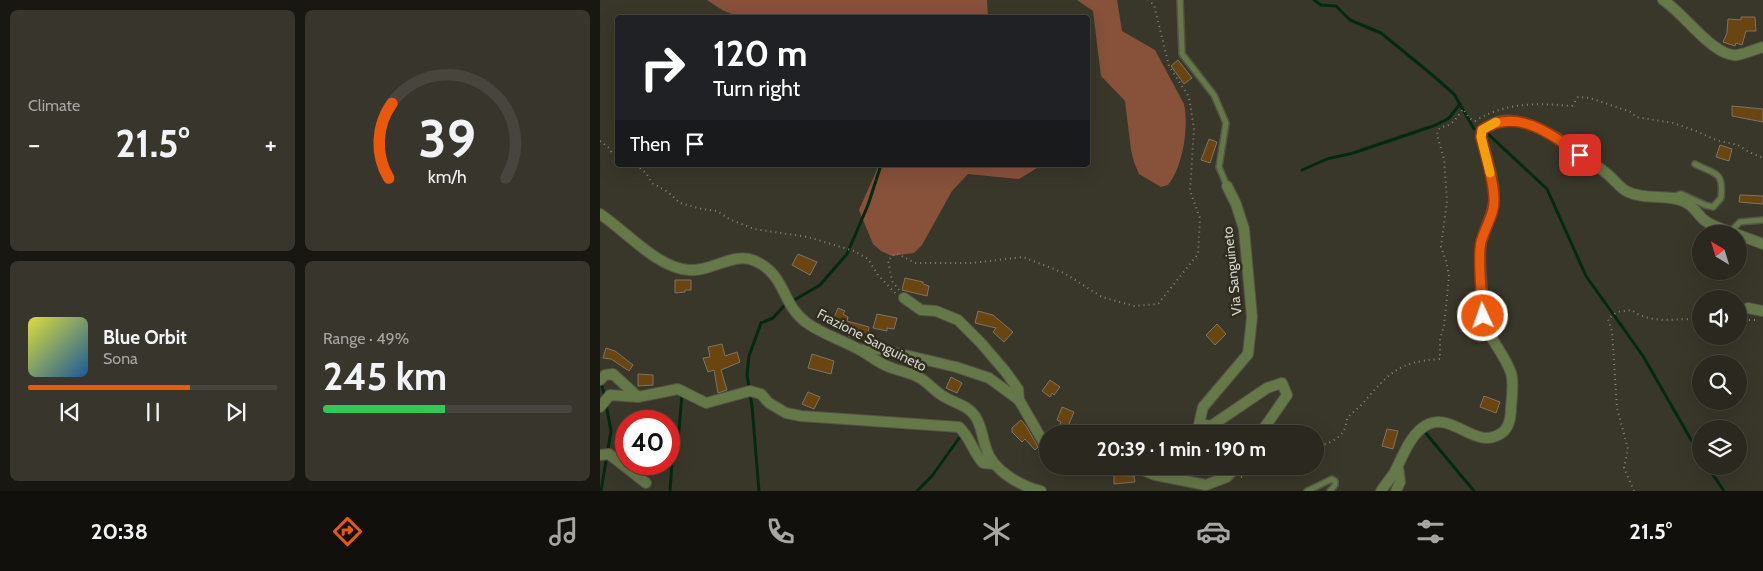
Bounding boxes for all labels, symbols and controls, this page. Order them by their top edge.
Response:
text: 120 m [713,32,807,75]
icon: right [630,35,695,100]
text: Turn right [713,75,800,102]
text: Climate [28,96,80,115]
text: 39 [419,107,476,170]
text: 21.5° [116,120,189,167]
text: − [28,127,40,161]
text: + [265,127,277,161]
icon: arrive [681,130,709,158]
text: Then [630,133,671,156]
pin [1559,134,1601,176]
icon: arrive [1566,141,1594,169]
text: km/h [428,166,467,187]
street label: Via Sanguineto [1218,225,1246,316]
north arrow [1692,225,1748,280]
map controls [1692,225,1747,475]
position arrow [1456,289,1508,341]
button: sound [1692,290,1747,345]
street label: Frazione Sanguineto [814,305,930,376]
text: Blue Orbit [103,326,187,349]
text: Range · 49% [323,329,409,348]
text: Sona [103,349,138,368]
text: 245 km [323,353,447,400]
button: search [1692,355,1747,410]
icon: previous [56,398,84,426]
icon: pause [139,398,167,426]
icon: next [222,398,250,426]
speed limit sign: 40 [615,410,680,475]
button: layers [1692,420,1747,475]
text: 20:39 · 1 min · 190 m [1097,438,1266,461]
icon: directions [330,514,365,549]
icon: music [546,514,581,549]
icon: phone [763,514,798,549]
icon: climate [979,514,1014,549]
icon: car [1196,514,1231,549]
icon: filters [1413,514,1448,549]
text: 20:38 [91,518,148,545]
text: 21.5° [1629,518,1672,545]

